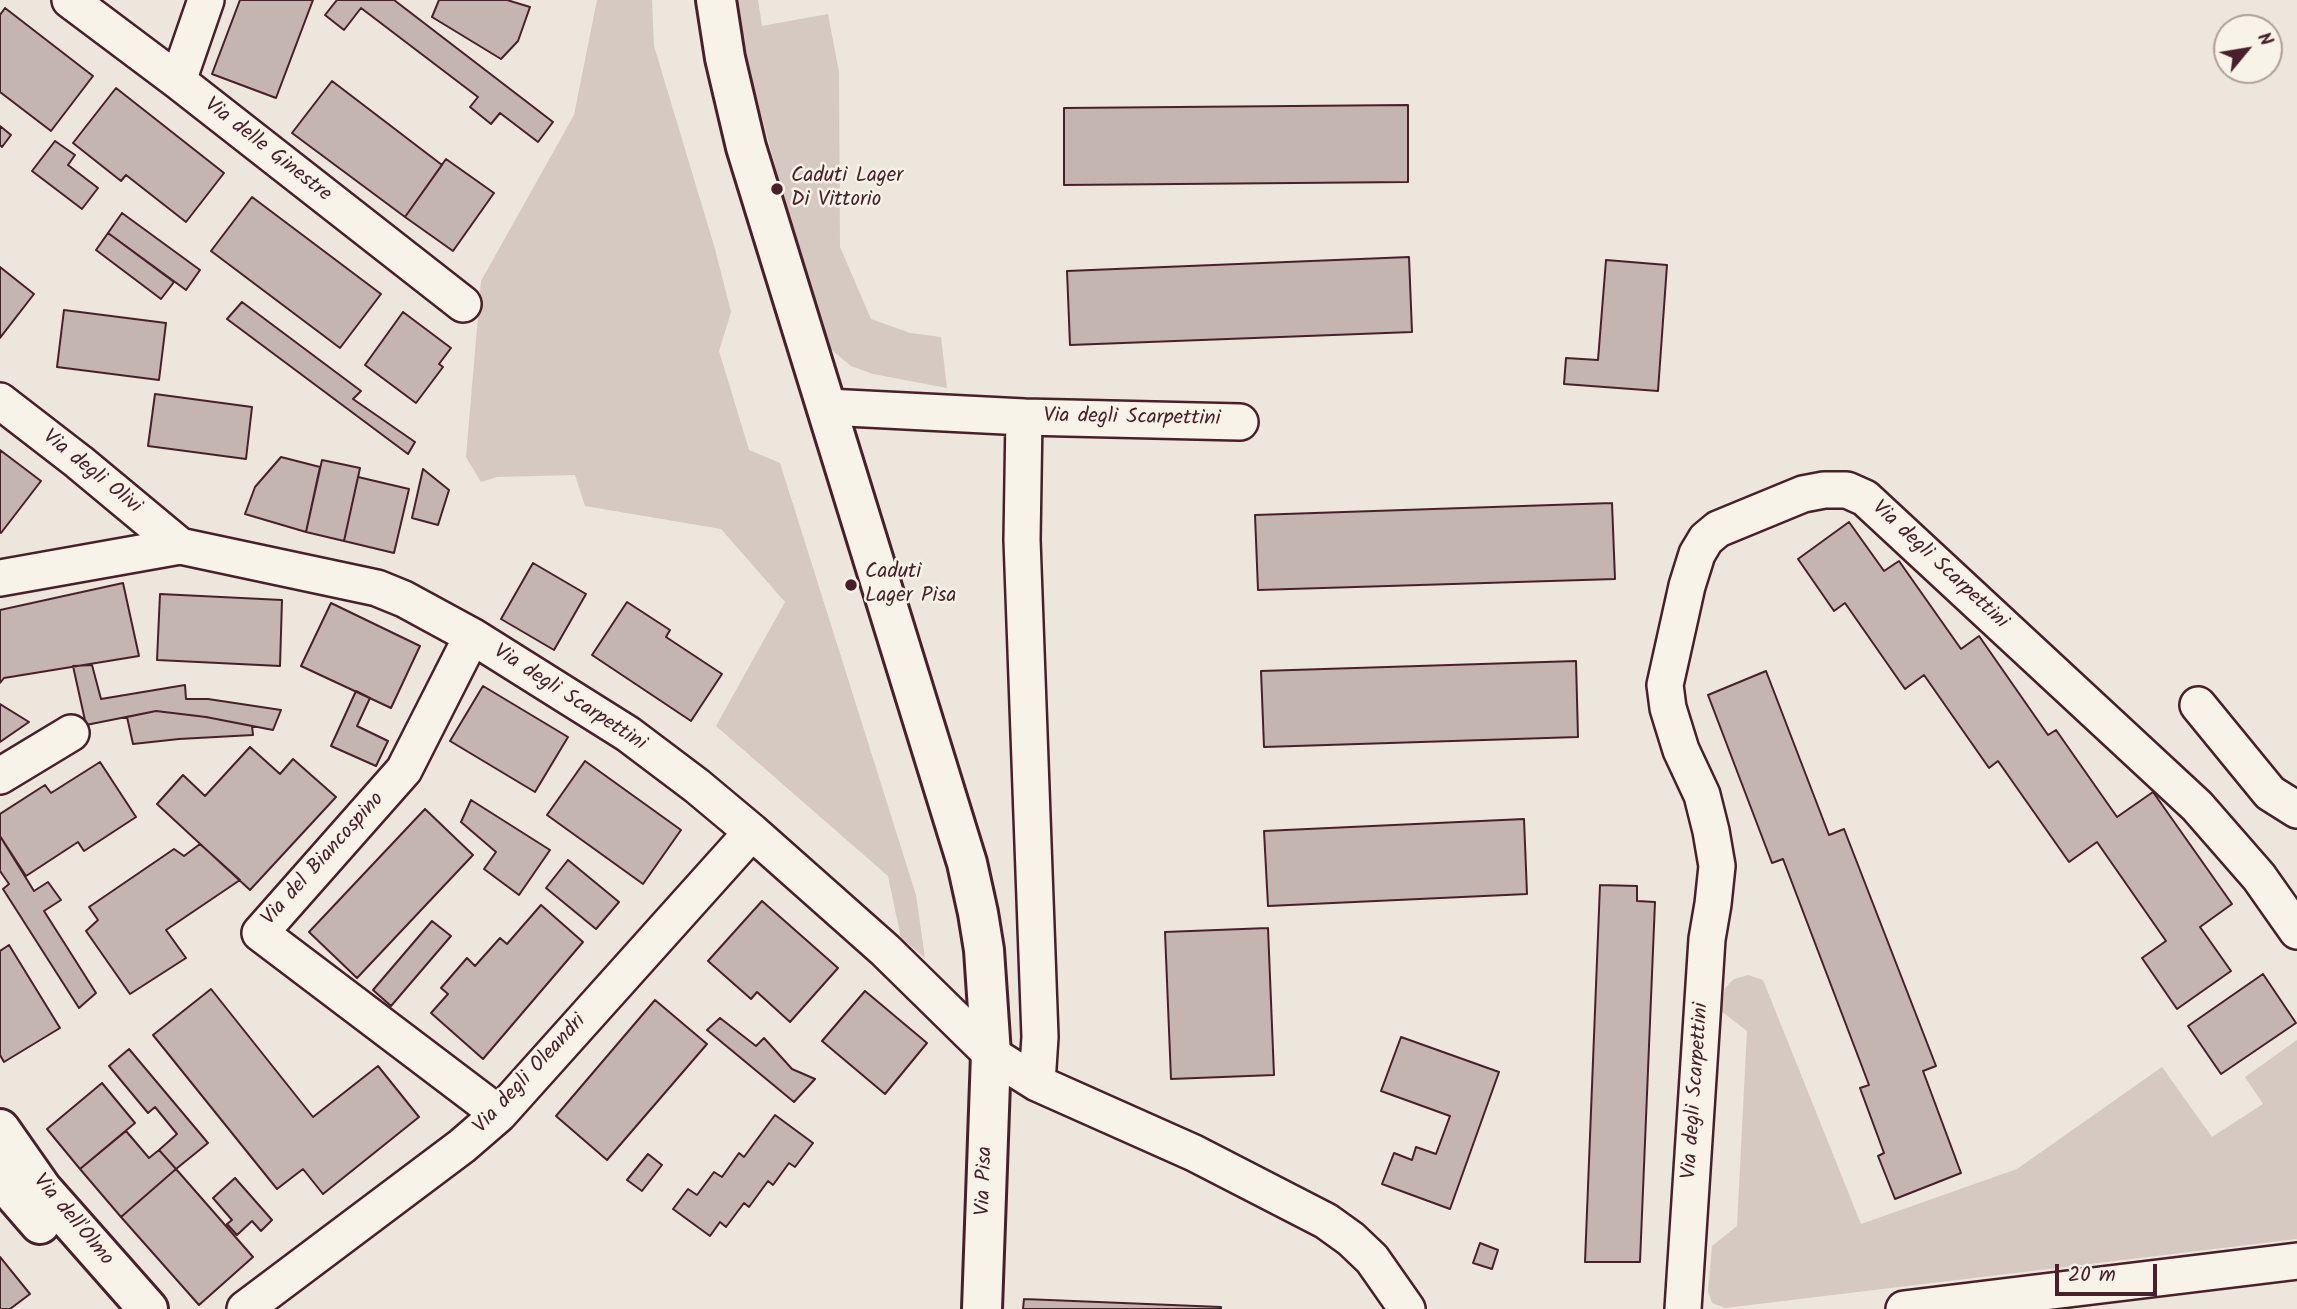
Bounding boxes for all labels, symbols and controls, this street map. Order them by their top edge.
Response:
north arrow [2213,14,2283,84]
text: N [2248,27,2280,52]
street label: Via delle Ginestre [198,94,336,208]
place label: Caduti Lager Di Vittorio [791,164,903,214]
marker: Caduti Lager Di Vittorio [769,181,785,197]
street label: Via degli Scarpettini [1043,405,1221,433]
street label: Via degli Olivi [37,426,145,520]
street label: Via degli Scarpettini [1866,496,2012,636]
place label: Caduti Lager Pisa [865,560,956,610]
marker: Caduti Lager Pisa [843,577,859,593]
street label: Via degli Scarpettini [488,640,650,758]
street label: Via del Biancospino [257,788,391,932]
street label: Via degli Scarpettini [1678,1002,1716,1180]
street label: Via degli Oleandri [469,1010,593,1140]
street label: Via Pisa [972,1146,1000,1216]
street label: Via dell'Olmo [26,1170,118,1272]
scale bar [2059,1250,2160,1294]
text: 20 m [2068,1259,2116,1292]

